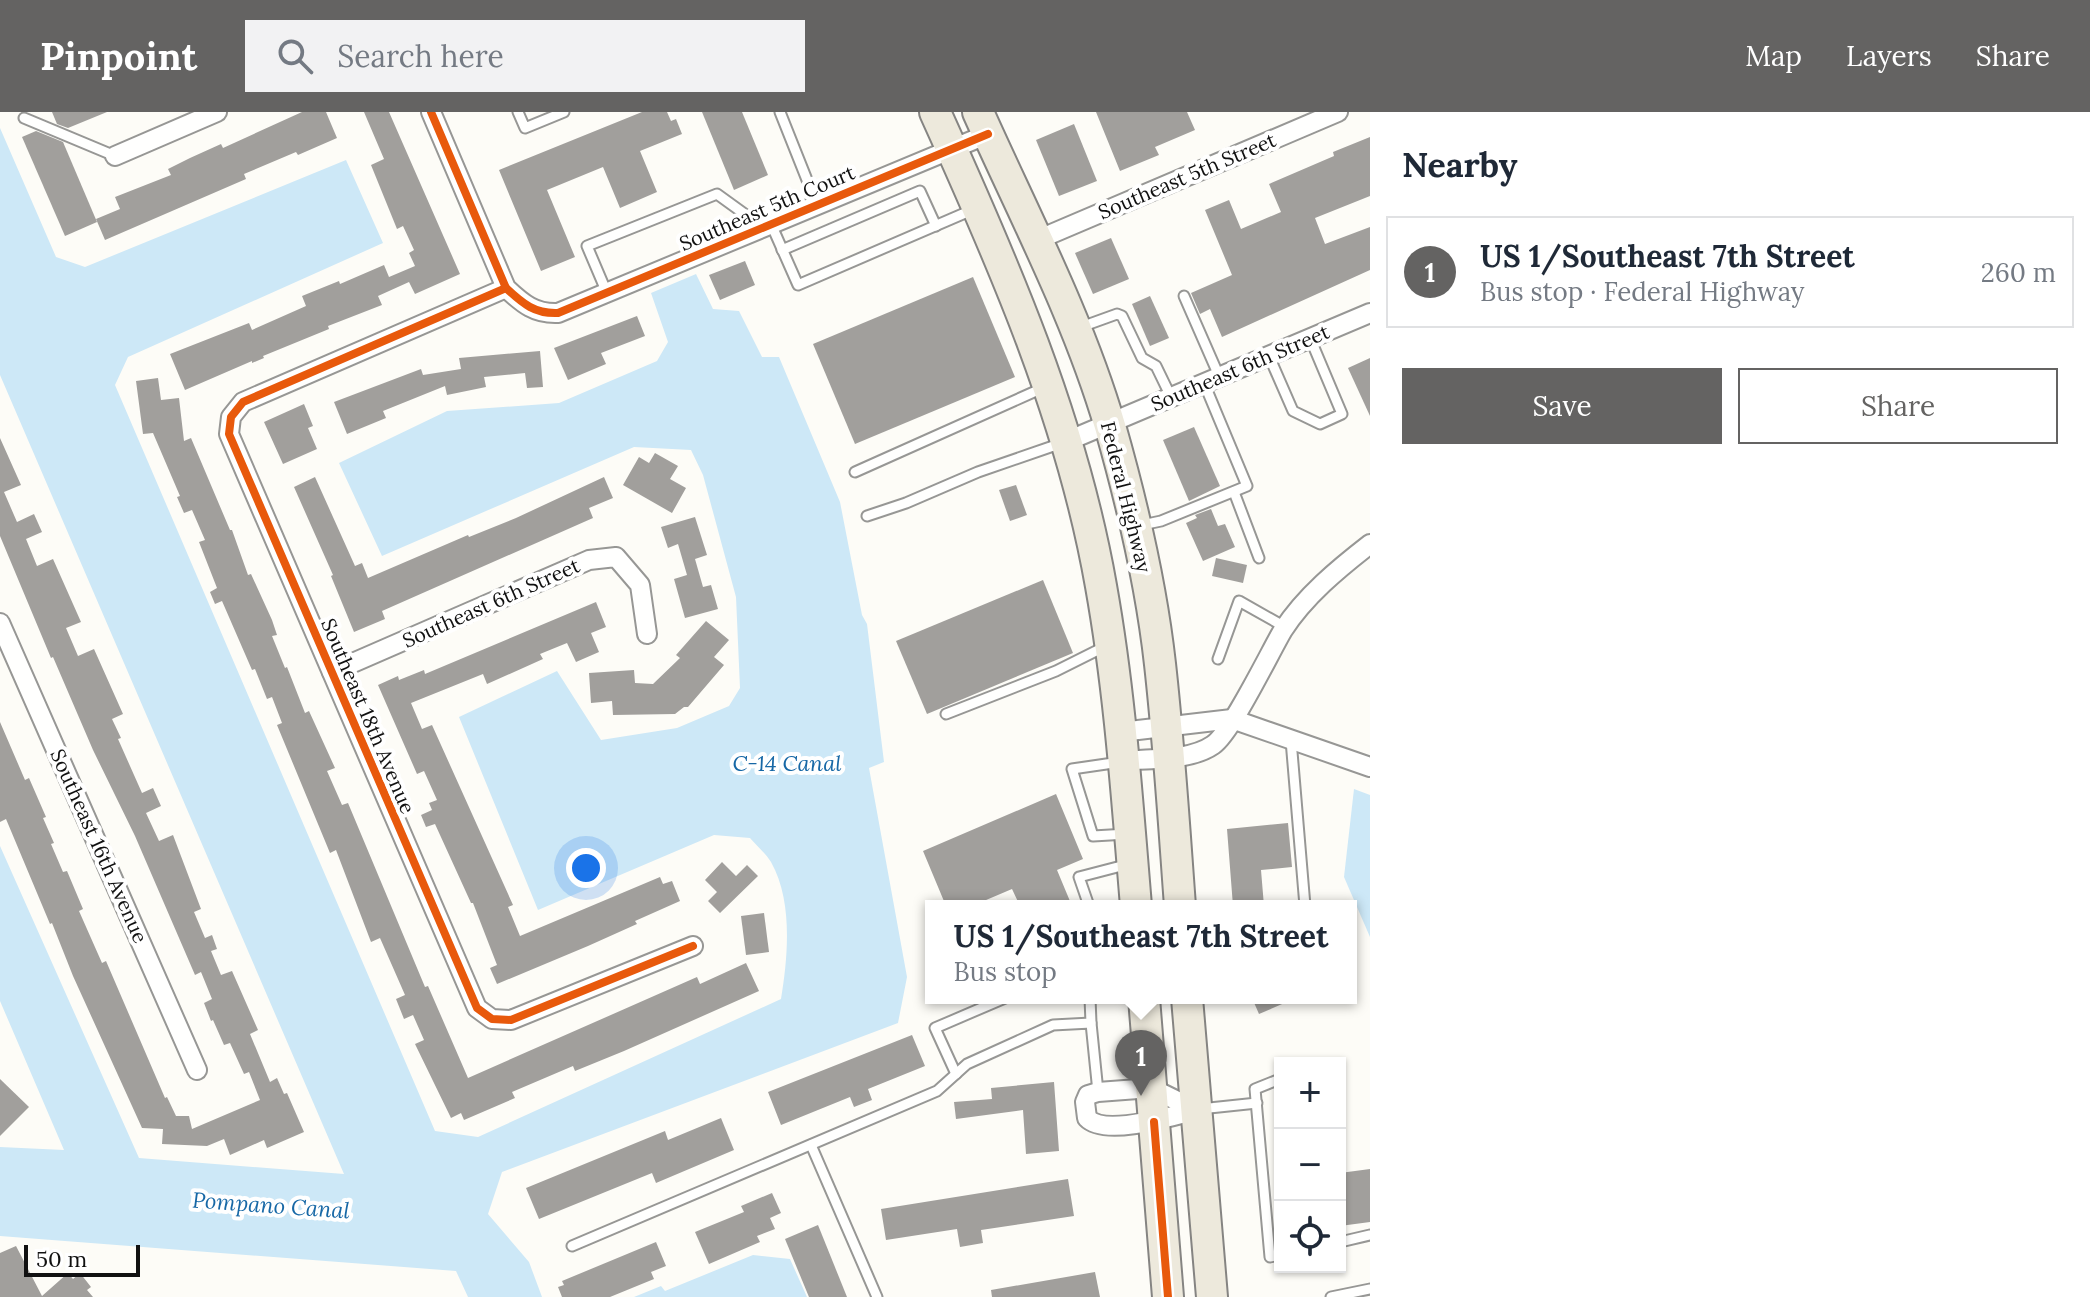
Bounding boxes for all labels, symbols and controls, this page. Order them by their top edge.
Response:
search box [245,20,805,92]
text: Pinpoint [40,32,197,80]
icon: search [273,34,317,78]
text: Search here [337,37,504,75]
text: Map [1745,38,1802,74]
text: Layers [1846,38,1932,74]
text: Share [1976,38,2050,74]
street label: Southeast 5th Street [1094,127,1280,224]
text: Nearby [1402,143,1518,186]
street label: Southeast 5th Court [675,159,859,256]
text: US 1/Southeast 7th Street [1480,237,1855,275]
text: 1 [1425,256,1435,289]
text: 260 m [1981,256,2056,289]
text: Bus stop · Federal Highway [1480,275,1805,308]
street label: Southeast 6th Street [1147,319,1333,416]
button: Save [1402,368,1722,444]
button: Share [1738,368,2058,444]
street label: Federal Highway [1096,419,1157,575]
street label: Southeast 6th Street [398,552,584,653]
street label: Southeast 18th Avenue [316,615,421,817]
street label: Southeast 16th Avenue [45,745,154,947]
water label: C-14 Canal [733,749,841,777]
your location [566,848,606,888]
popup [925,900,1357,1004]
text: US 1/Southeast 7th Street [954,917,1328,955]
text: Bus stop [954,955,1057,988]
pin: 1 [1115,1030,1167,1096]
map controls [1274,1057,1346,1273]
button: + [1274,1057,1346,1129]
button: − [1274,1129,1346,1201]
water label: Pompano Canal [191,1186,351,1224]
button: locate [1274,1201,1346,1273]
scale bar [24,1241,140,1277]
text: 50 m [36,1245,87,1273]

